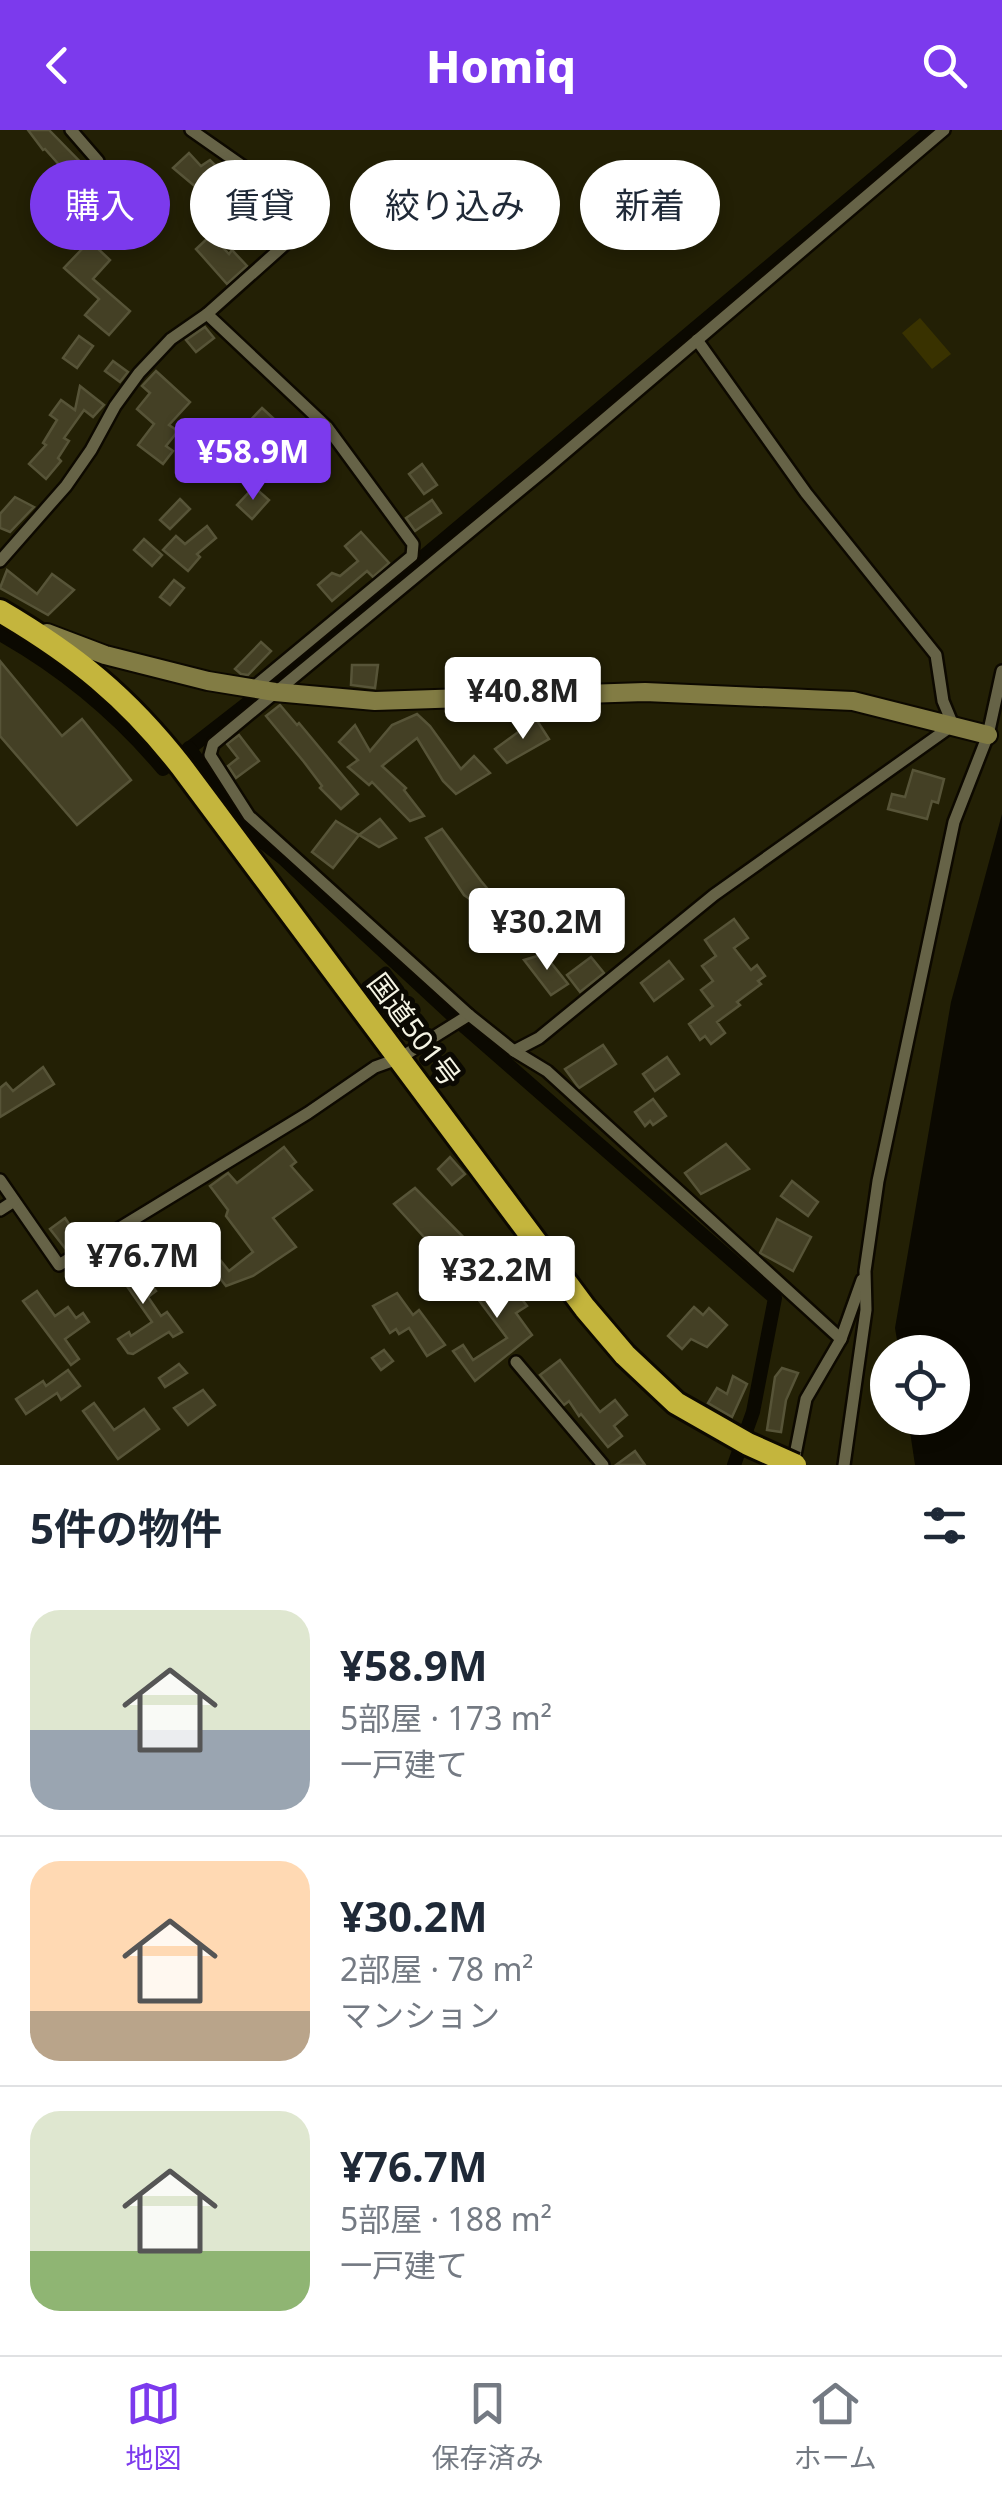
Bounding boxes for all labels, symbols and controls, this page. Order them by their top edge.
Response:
text: Homiq [426,35,576,96]
icon: back [30,38,85,93]
icon: search [917,38,972,93]
chip: 購入 [30,160,170,250]
chip: 賃貸 [190,160,330,250]
chip: 絞り込み [350,160,560,250]
chip: 新着 [580,160,720,250]
pin: ¥58.9M [172,418,334,503]
text: ¥58.9M [197,429,309,472]
pin: ¥40.8M [442,657,604,742]
text: ¥40.8M [467,668,579,711]
pin: ¥30.2M [466,888,628,973]
text: ¥30.2M [491,899,603,942]
street label: 国道501号 [360,965,470,1093]
pin: ¥76.7M [62,1222,224,1307]
text: ¥76.7M [87,1233,199,1276]
pin: ¥32.2M [416,1236,578,1321]
text: ¥32.2M [441,1247,553,1290]
map controls [870,1335,970,1435]
button: locate [870,1335,970,1435]
icon: filters [917,1498,972,1553]
text: 5件の物件 [30,1499,222,1556]
text: ¥58.9M [340,1636,488,1693]
icon: home [110,1650,230,1770]
text: 5部屋 · 173 m² [340,1696,552,1739]
text: 一戸建て [340,1742,468,1785]
text: ¥30.2M [340,1887,488,1944]
icon: home [110,1901,230,2021]
text: 2部屋 · 78 m² [340,1947,534,1990]
text: マンション [340,1993,500,2036]
text: ¥76.7M [340,2137,488,2194]
icon: home [110,2151,230,2271]
text: 5部屋 · 188 m² [340,2197,552,2240]
text: 一戸建て [340,2243,468,2286]
tab: 地図 [125,2376,181,2476]
tab: 保存済み [431,2376,543,2476]
tab: ホーム [794,2376,877,2476]

